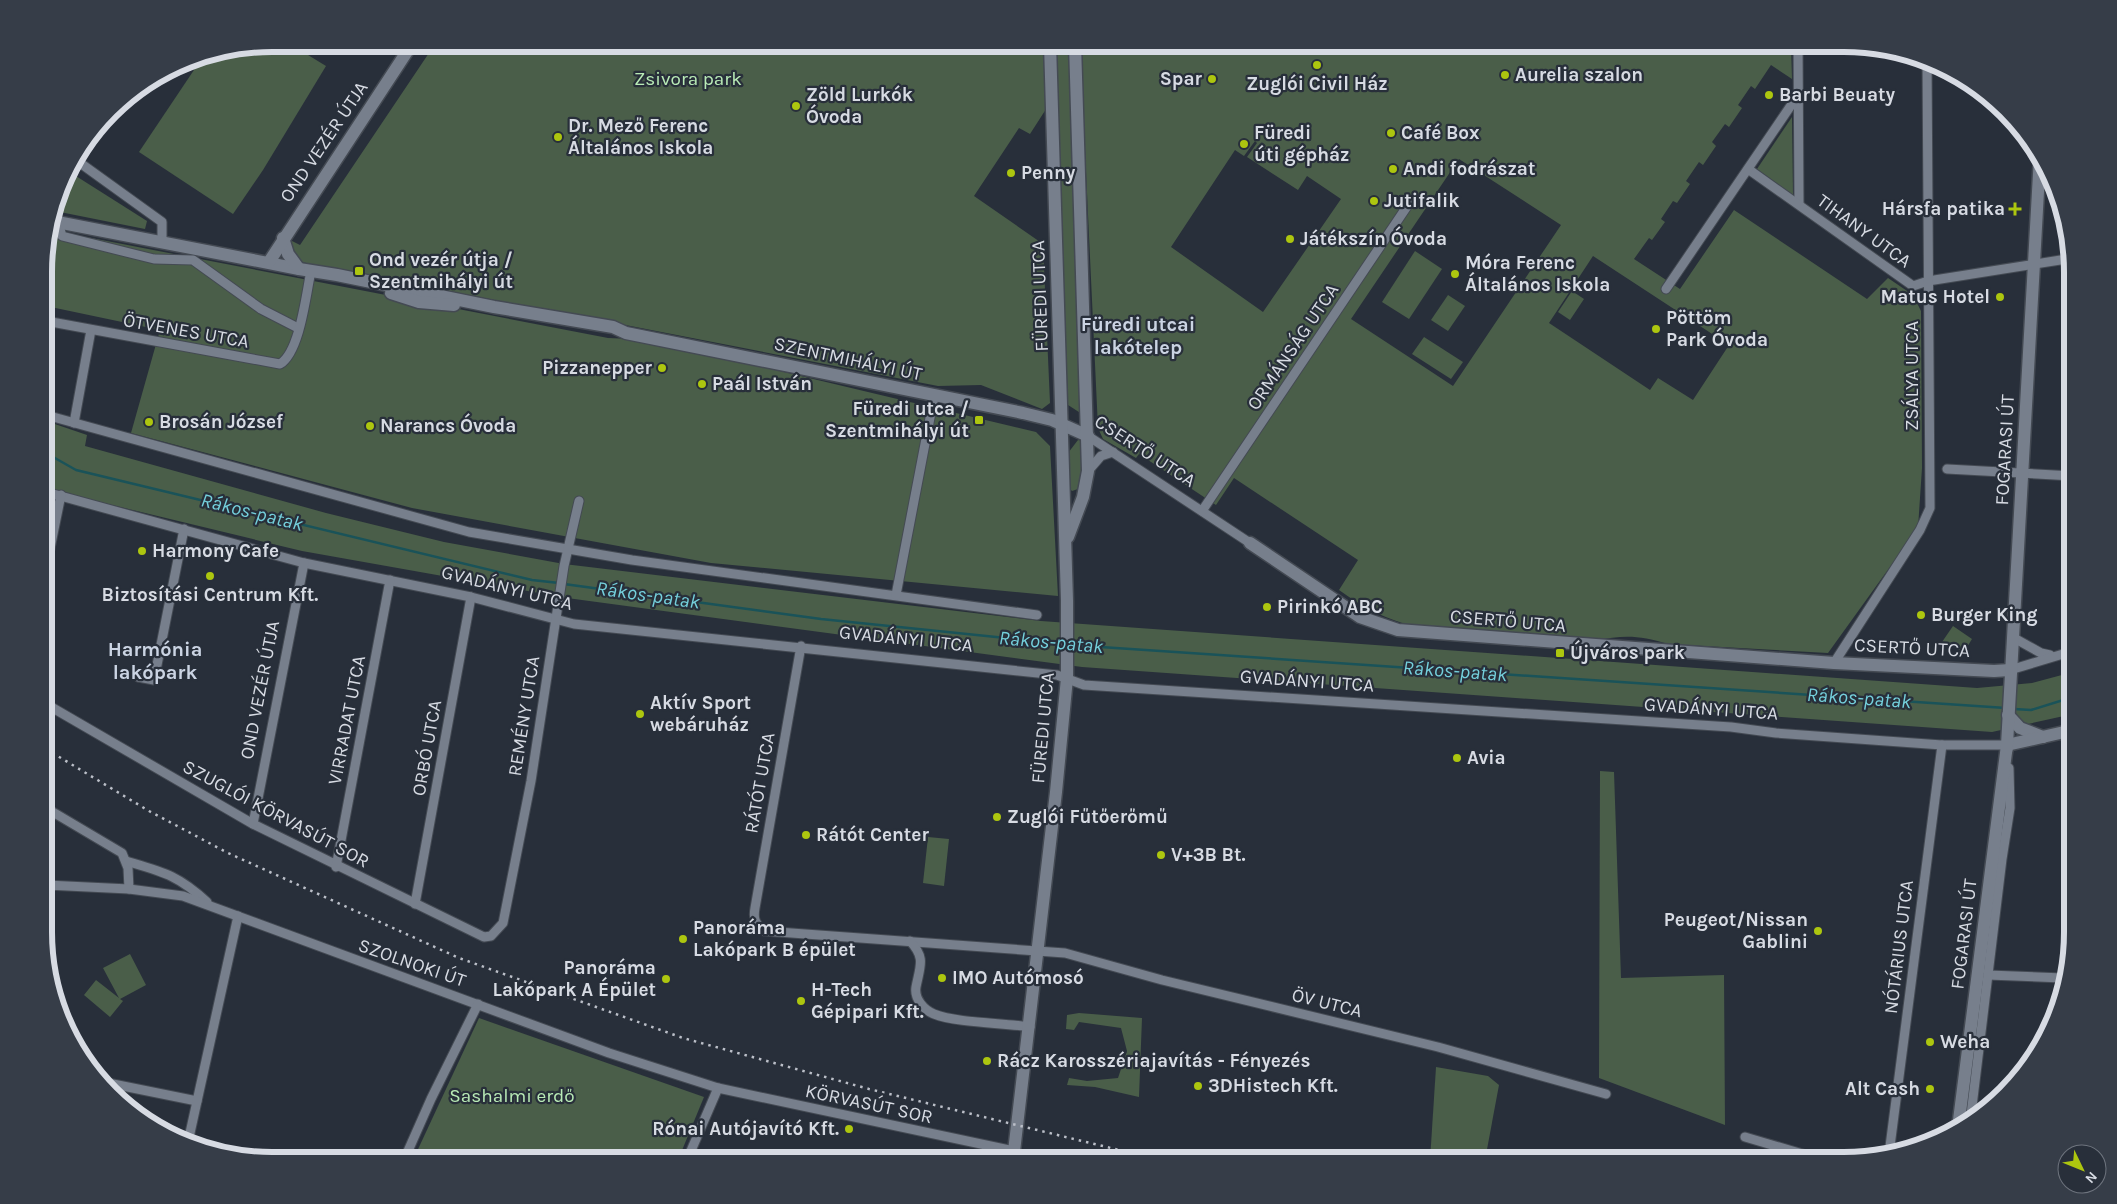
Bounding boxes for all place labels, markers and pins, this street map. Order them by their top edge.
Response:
marker: Zuglói Civil Ház [1311,59,1323,71]
place label: Aurelia szalon [1515,64,1643,86]
place label: Spar [1160,68,1203,90]
marker: Aurelia szalon [1499,69,1511,81]
marker: Spar [1206,73,1218,85]
place label: Zuglói Civil Ház [1246,73,1388,95]
place label: Zöld Lurkók Óvoda [806,84,913,128]
place label: Barbi Beuaty [1779,84,1895,106]
marker: Barbi Beuaty [1763,89,1775,101]
marker: Zöld Lurkók Óvoda [790,100,802,112]
place label: Dr. Mező Ferenc Általános Iskola [568,115,713,159]
place label: Füredi úti gépház [1254,122,1350,166]
place label: Café Box [1401,122,1480,144]
marker: Café Box [1385,127,1397,139]
marker: Dr. Mező Ferenc Általános Iskola [552,131,564,143]
marker: Füredi úti gépház [1238,138,1250,150]
place label: Andi fodrászat [1403,158,1535,180]
place label: Penny [1021,162,1076,184]
marker: Andi fodrászat [1387,163,1399,175]
marker: Penny [1005,167,1017,179]
place label: Jutifalik [1384,190,1459,212]
marker: Jutifalik [1368,195,1380,207]
place label: Hársfa patika [1882,198,2005,220]
marker: Hársfa patika [2009,203,2021,215]
place label: Játékszín Óvoda [1300,226,1447,250]
marker: Játékszín Óvoda [1284,233,1296,245]
place label: Ond vezér útja / Szentmihályi út [369,249,513,293]
place label: Móra Ferenc Általános Iskola [1465,252,1610,296]
marker: Ond vezér útja / Szentmihályi út [353,265,365,277]
marker: Móra Ferenc Általános Iskola [1449,268,1461,280]
place label: Matus Hotel [1881,286,1990,308]
marker: Matus Hotel [1994,291,2006,303]
place label: Pöttöm Park Óvoda [1666,307,1768,351]
marker: Pöttöm Park Óvoda [1650,323,1662,335]
place label: Pizzanepper [542,357,653,379]
marker: Pizzanepper [656,362,668,374]
place label: Paál István [712,373,812,395]
marker: Paál István [696,378,708,390]
place label: Füredi utca / Szentmihályi út [825,398,969,442]
place label: Brosán József [159,411,284,433]
place label: Narancs Óvoda [380,413,516,437]
marker: Füredi utca / Szentmihályi út [973,414,985,426]
marker: Brosán József [143,416,155,428]
marker: Narancs Óvoda [364,420,376,432]
place label: Harmony Cafe [152,540,279,562]
marker: Harmony Cafe [136,545,148,557]
marker: Biztosítási Centrum Kft. [204,570,216,582]
place label: Biztosítási Centrum Kft. [102,584,318,606]
place label: Pirinkó ABC [1277,596,1383,618]
marker: Pirinkó ABC [1261,601,1273,613]
place label: Burger King [1931,604,2037,626]
marker: Burger King [1915,609,1927,621]
place label: Újváros park [1570,639,1685,664]
marker: Újváros park [1554,647,1566,659]
place label: Aktív Sport webáruház [650,692,751,736]
marker: Aktív Sport webáruház [634,708,646,720]
place label: Avia [1467,747,1506,769]
marker: Avia [1451,752,1463,764]
place label: Zuglói Fűtőerőmű [1007,806,1168,828]
marker: Zuglói Fűtőerőmű [991,811,1003,823]
place label: Rátót Center [816,824,929,846]
marker: Rátót Center [800,829,812,841]
place label: V+3B Bt. [1171,844,1245,866]
marker: V+3B Bt. [1155,849,1167,861]
place label: Peugeot/Nissan Gablini [1664,909,1808,953]
place label: Panoráma Lakópark B épület [693,917,856,961]
marker: Peugeot/Nissan Gablini [1812,925,1824,937]
marker: Panoráma Lakópark B épület [677,933,689,945]
place label: Panoráma Lakópark A Épület [493,957,656,1001]
place label: IMO Autómosó [952,967,1084,989]
marker: IMO Autómosó [936,972,948,984]
marker: Panoráma Lakópark A Épület [660,973,672,985]
place label: H-Tech Gépipari Kft. [811,979,924,1023]
marker: H-Tech Gépipari Kft. [795,995,807,1007]
place label: Weha [1940,1031,1990,1053]
marker: Weha [1924,1036,1936,1048]
place label: Rácz Karosszériajavítás - Fényezés [997,1050,1310,1072]
marker: Rácz Karosszériajavítás - Fényezés [981,1055,993,1067]
place label: 3DHistech Kft. [1208,1075,1338,1097]
place label: Alt Cash [1845,1078,1920,1100]
marker: 3DHistech Kft. [1192,1080,1204,1092]
marker: Alt Cash [1924,1083,1936,1095]
place label: Rónai Autójavító Kft. [652,1118,839,1140]
marker: Rónai Autójavító Kft. [843,1123,855,1135]

